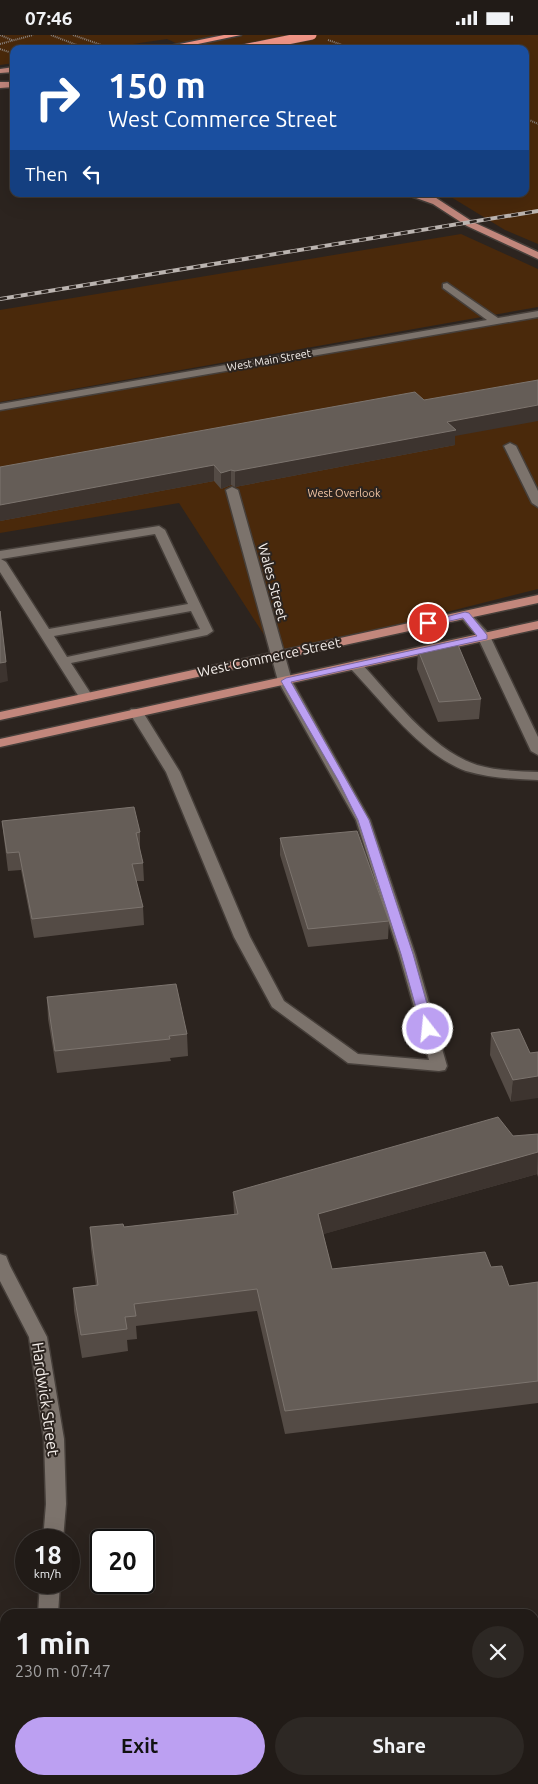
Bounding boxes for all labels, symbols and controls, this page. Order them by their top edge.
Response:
text: 07:46 [25,7,73,29]
icon: right [25,65,90,130]
text: 150 m [108,65,206,105]
text: West Commerce Street [108,106,337,131]
icon: left [78,160,106,188]
text: Then [25,163,68,185]
street label: West Main Street [226,347,313,373]
park label: West Overlook [307,487,381,499]
street label: Wales Street [255,541,291,623]
pin [407,602,449,644]
icon: arrive [414,609,442,637]
street label: West Commerce Street [196,634,342,680]
position arrow [401,1002,453,1054]
street label: Hardwick Street [29,1341,63,1458]
speed limit sign: 20 [90,1529,155,1594]
text: 18 [33,1541,62,1569]
text: km/h [34,1567,61,1580]
text: 1 min [15,1626,91,1660]
button: close [472,1626,524,1678]
text: 230 m · 07:47 [15,1662,111,1680]
button: Exit [15,1717,265,1775]
button: Share [275,1717,524,1775]

